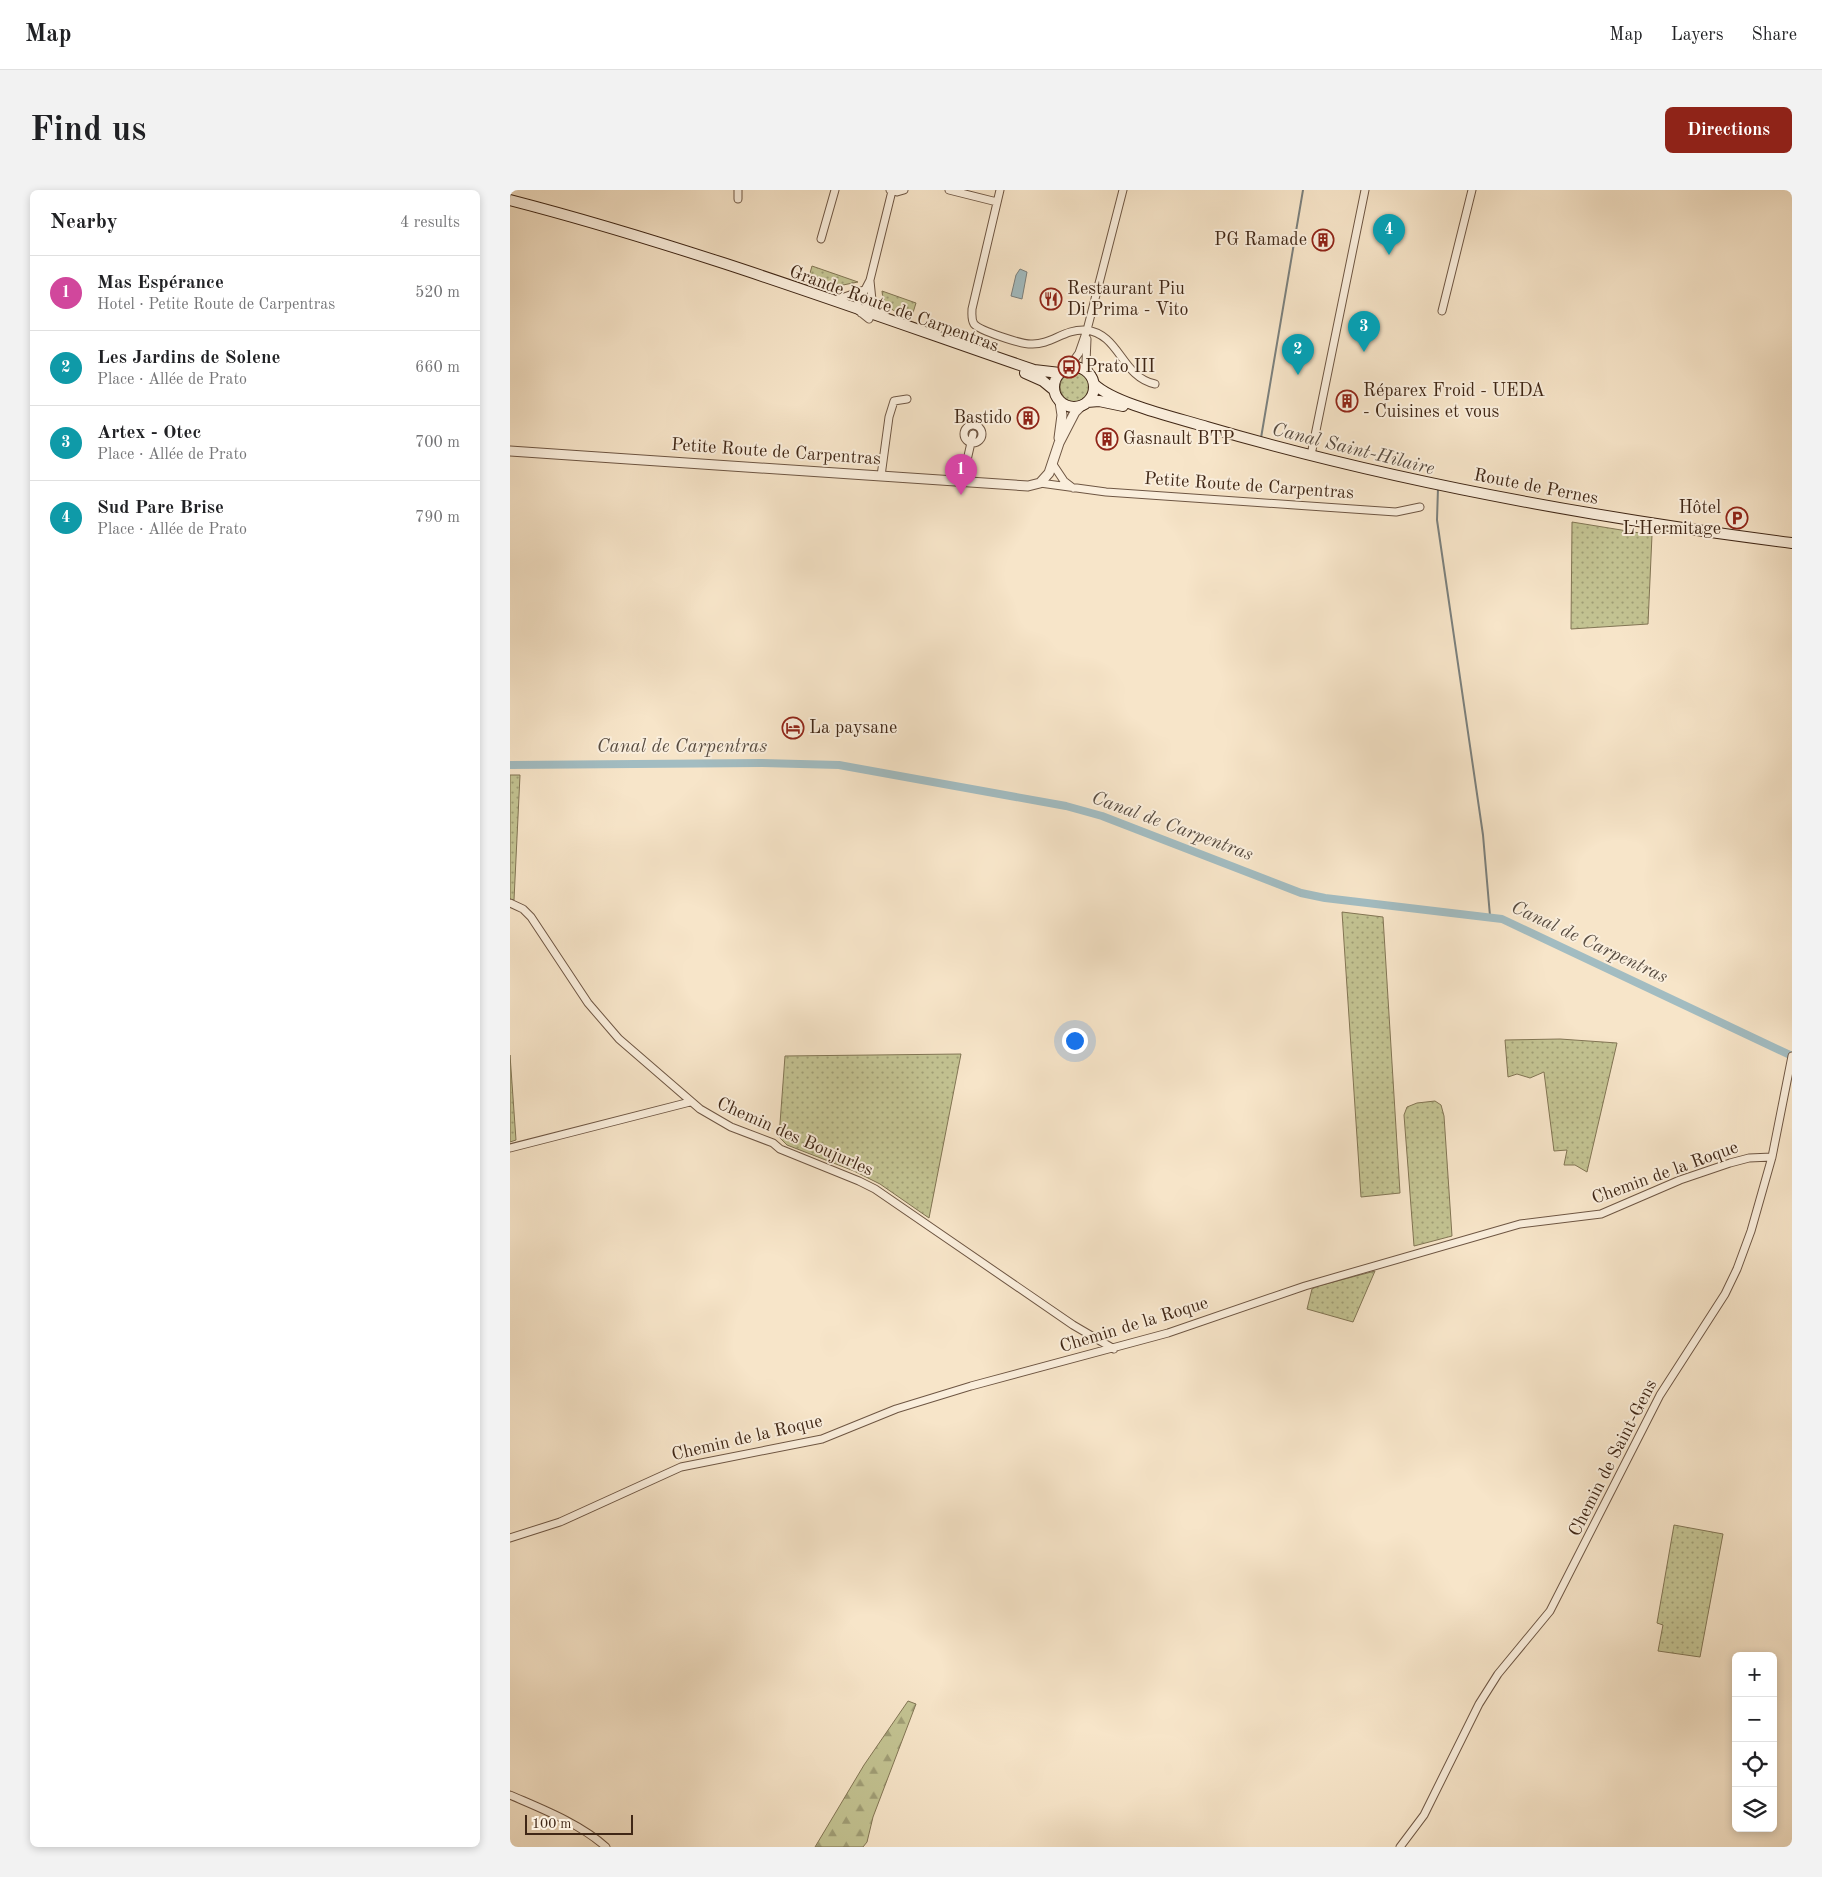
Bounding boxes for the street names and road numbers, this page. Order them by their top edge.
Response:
street label: Grande Route de Carpentras [787,263,1001,355]
street label: Petite Route de Carpentras [671,436,882,468]
street label: Route de Pernes [1472,466,1600,508]
street label: Petite Route de Carpentras [1144,470,1355,502]
street label: Chemin des Boujurles [714,1094,876,1180]
street label: Chemin de la Roque [1589,1138,1741,1208]
street label: Chemin de la Roque [1058,1294,1210,1356]
street label: Chemin de Saint-Gens [1566,1377,1660,1539]
street label: Chemin de la Roque [670,1412,824,1464]

